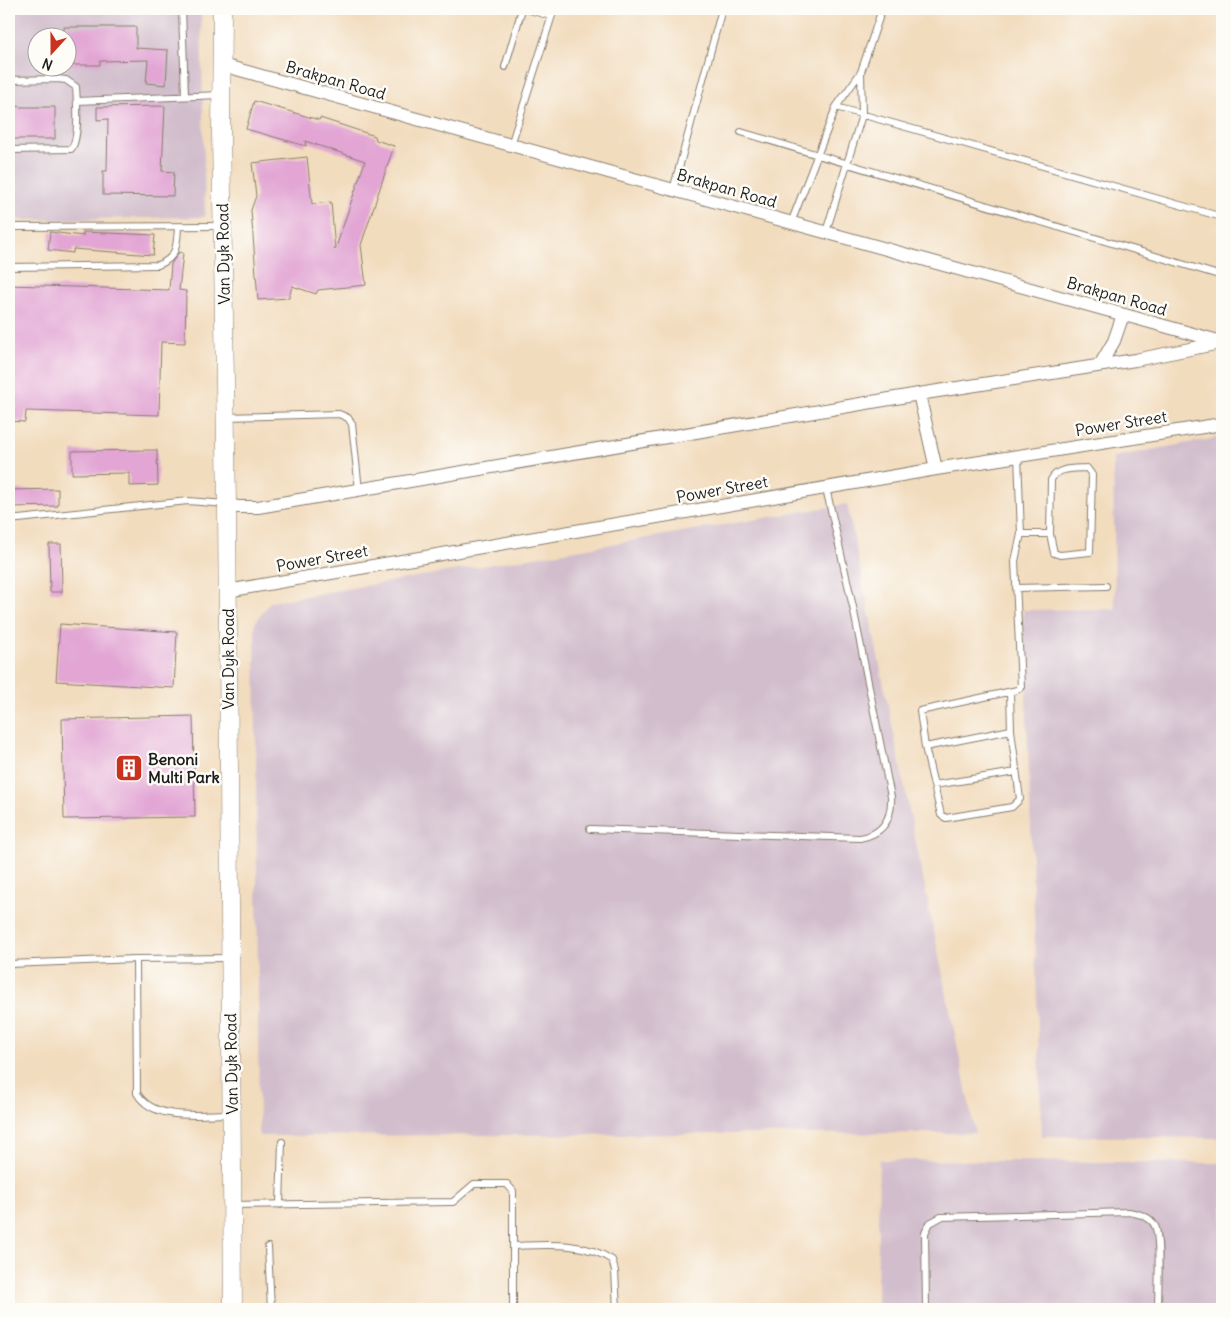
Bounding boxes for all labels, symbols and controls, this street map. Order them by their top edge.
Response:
north arrow [28,28,78,78]
text: N [40,54,55,74]
street label: Brakpan Road [284,56,388,104]
street label: Brakpan Road [675,164,779,212]
street label: Van Dyk Road [212,203,234,305]
street label: Brakpan Road [1065,272,1169,320]
street label: Power Street [1074,406,1169,440]
street label: Power Street [675,471,770,507]
street label: Power Street [275,540,370,576]
street label: Van Dyk Road [218,608,238,710]
place label: Benoni Multi Park [148,749,220,787]
building icon: Benoni Multi Park [114,753,144,783]
street label: Van Dyk Road [220,1013,242,1115]

